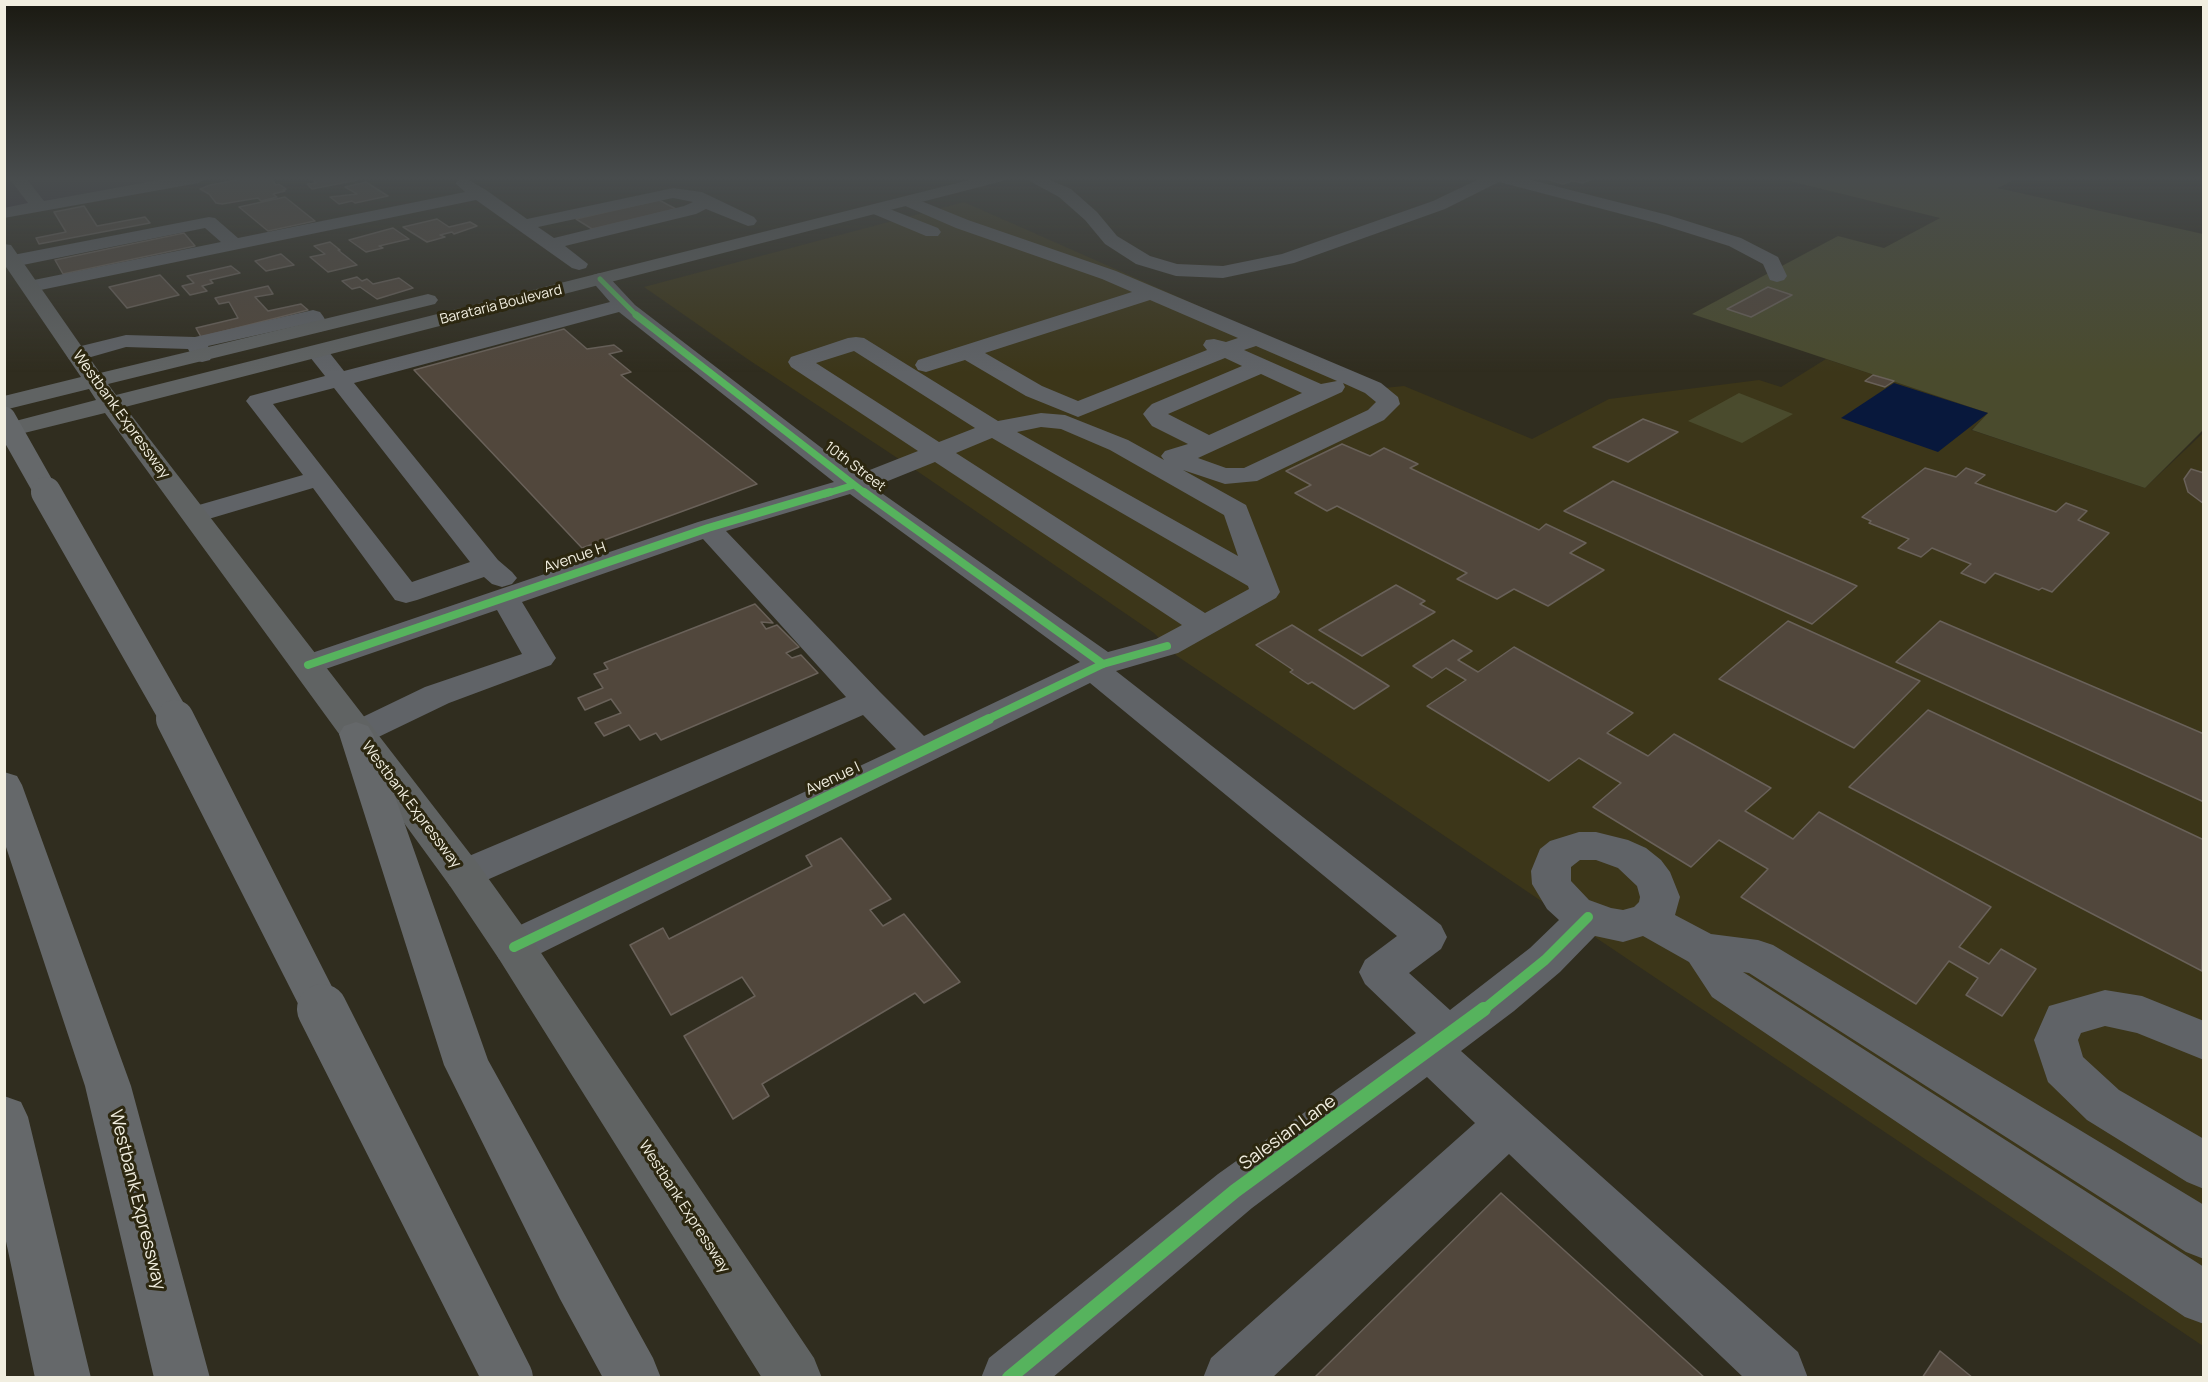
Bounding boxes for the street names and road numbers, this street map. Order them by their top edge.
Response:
street label: Barataria Boulevard [438,282,564,328]
street label: Westbank Expressway [68,347,174,483]
street label: 10th Street [821,439,889,495]
street label: Avenue H [542,539,608,577]
street label: Westbank Expressway [357,738,465,872]
street label: Avenue I [803,759,863,799]
street label: Salesian Lane [1235,1091,1341,1175]
street label: Westbank Expressway [104,1108,170,1292]
street label: Westbank Expressway [635,1138,733,1276]

